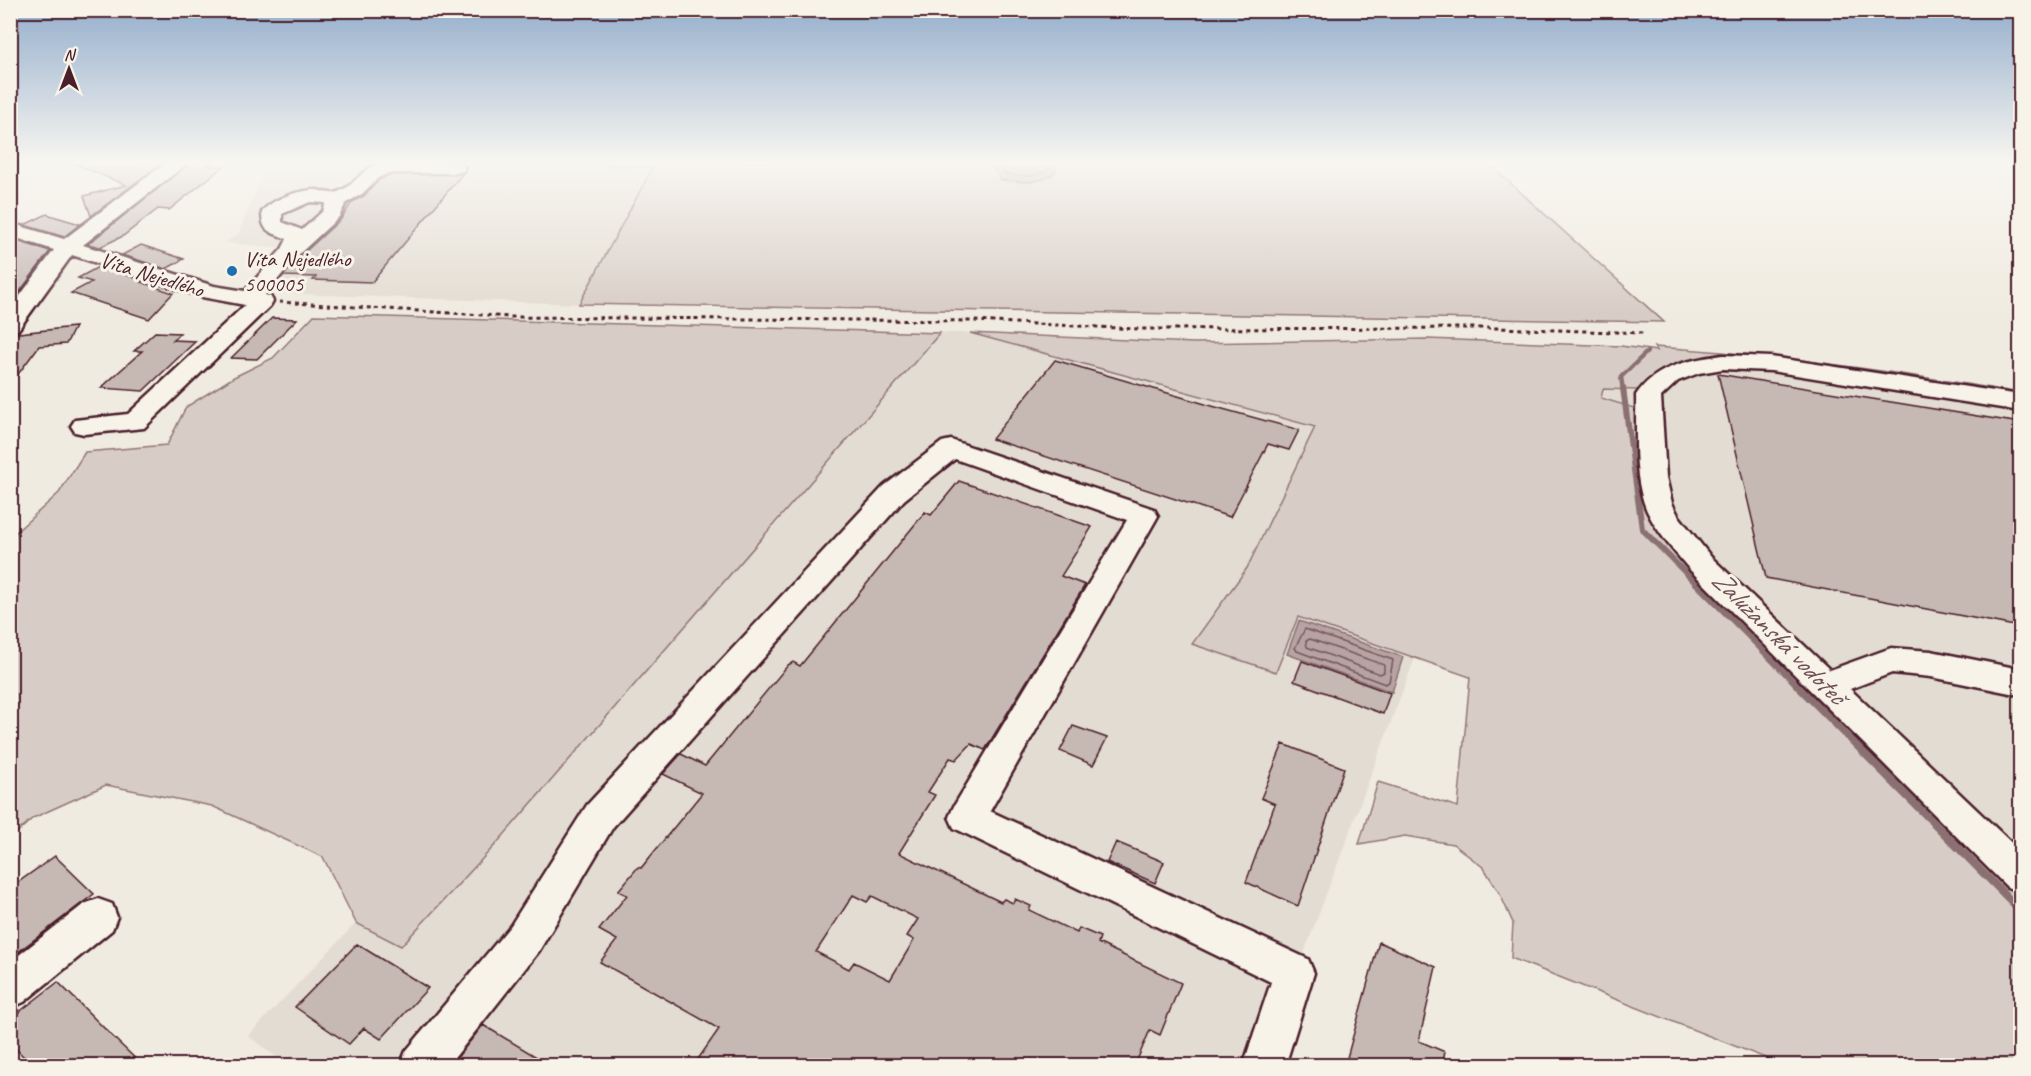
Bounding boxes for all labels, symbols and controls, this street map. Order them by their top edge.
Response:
north arrow [39,39,99,99]
text: N [64,45,77,65]
place label: Víta Nejedlého 500005 [244,245,352,298]
street label: Víta Nejedlého [97,246,208,304]
marker: Víta Nejedlého 500005 [225,264,239,278]
water label: Zalužanská vodoteč [1705,563,1858,716]

